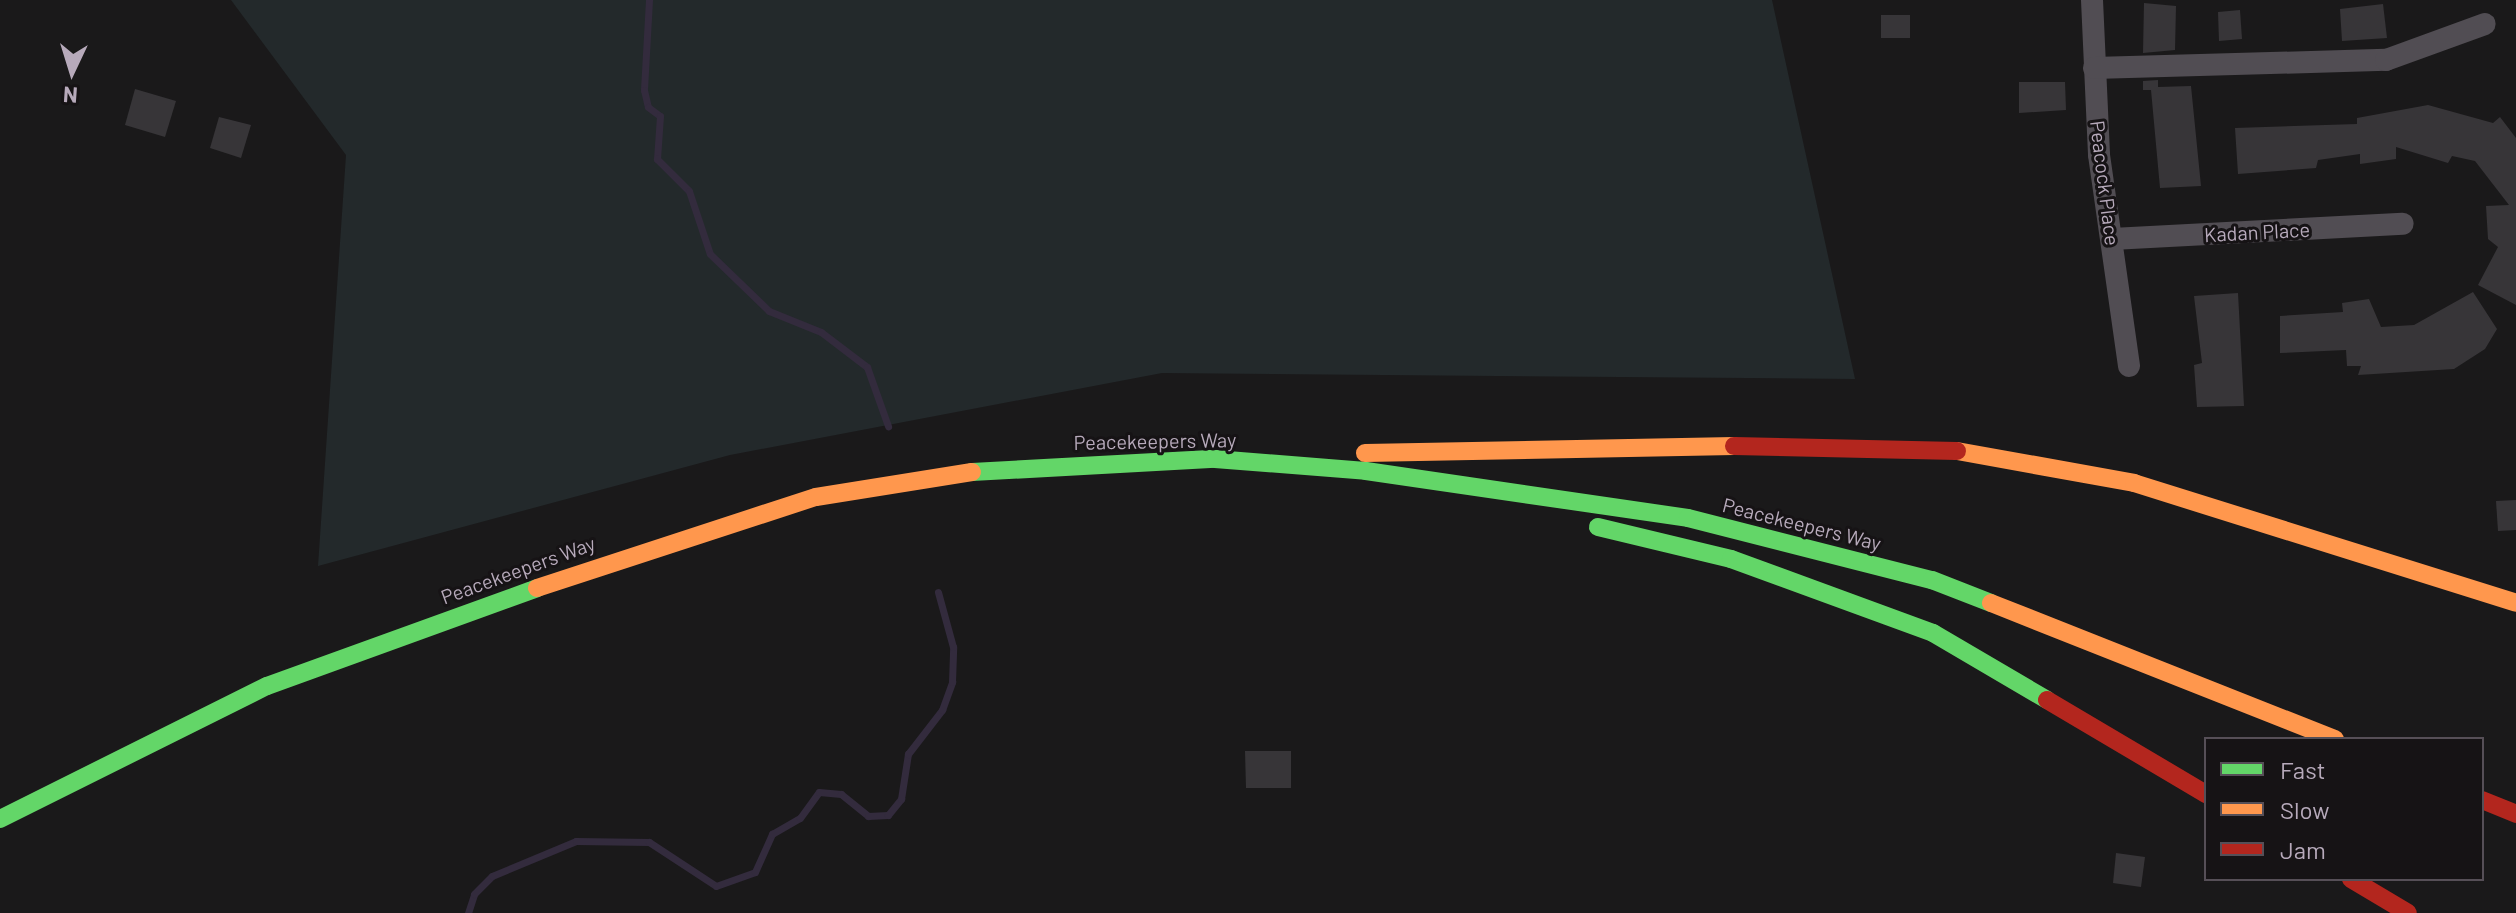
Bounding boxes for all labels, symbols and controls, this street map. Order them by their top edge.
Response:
north arrow [32,32,112,112]
text: N [62,82,79,109]
street label: Peacock Place [2085,119,2125,247]
street label: Kadan Place [2203,217,2311,247]
street label: Peacekeepers Way [1074,428,1236,454]
street label: Peacekeepers Way [1720,493,1884,555]
street label: Peacekeepers Way [438,531,598,609]
legend [2204,737,2484,881]
text: Fast [2280,755,2325,784]
text: Slow [2280,795,2329,824]
text: Jam [2280,835,2326,864]

